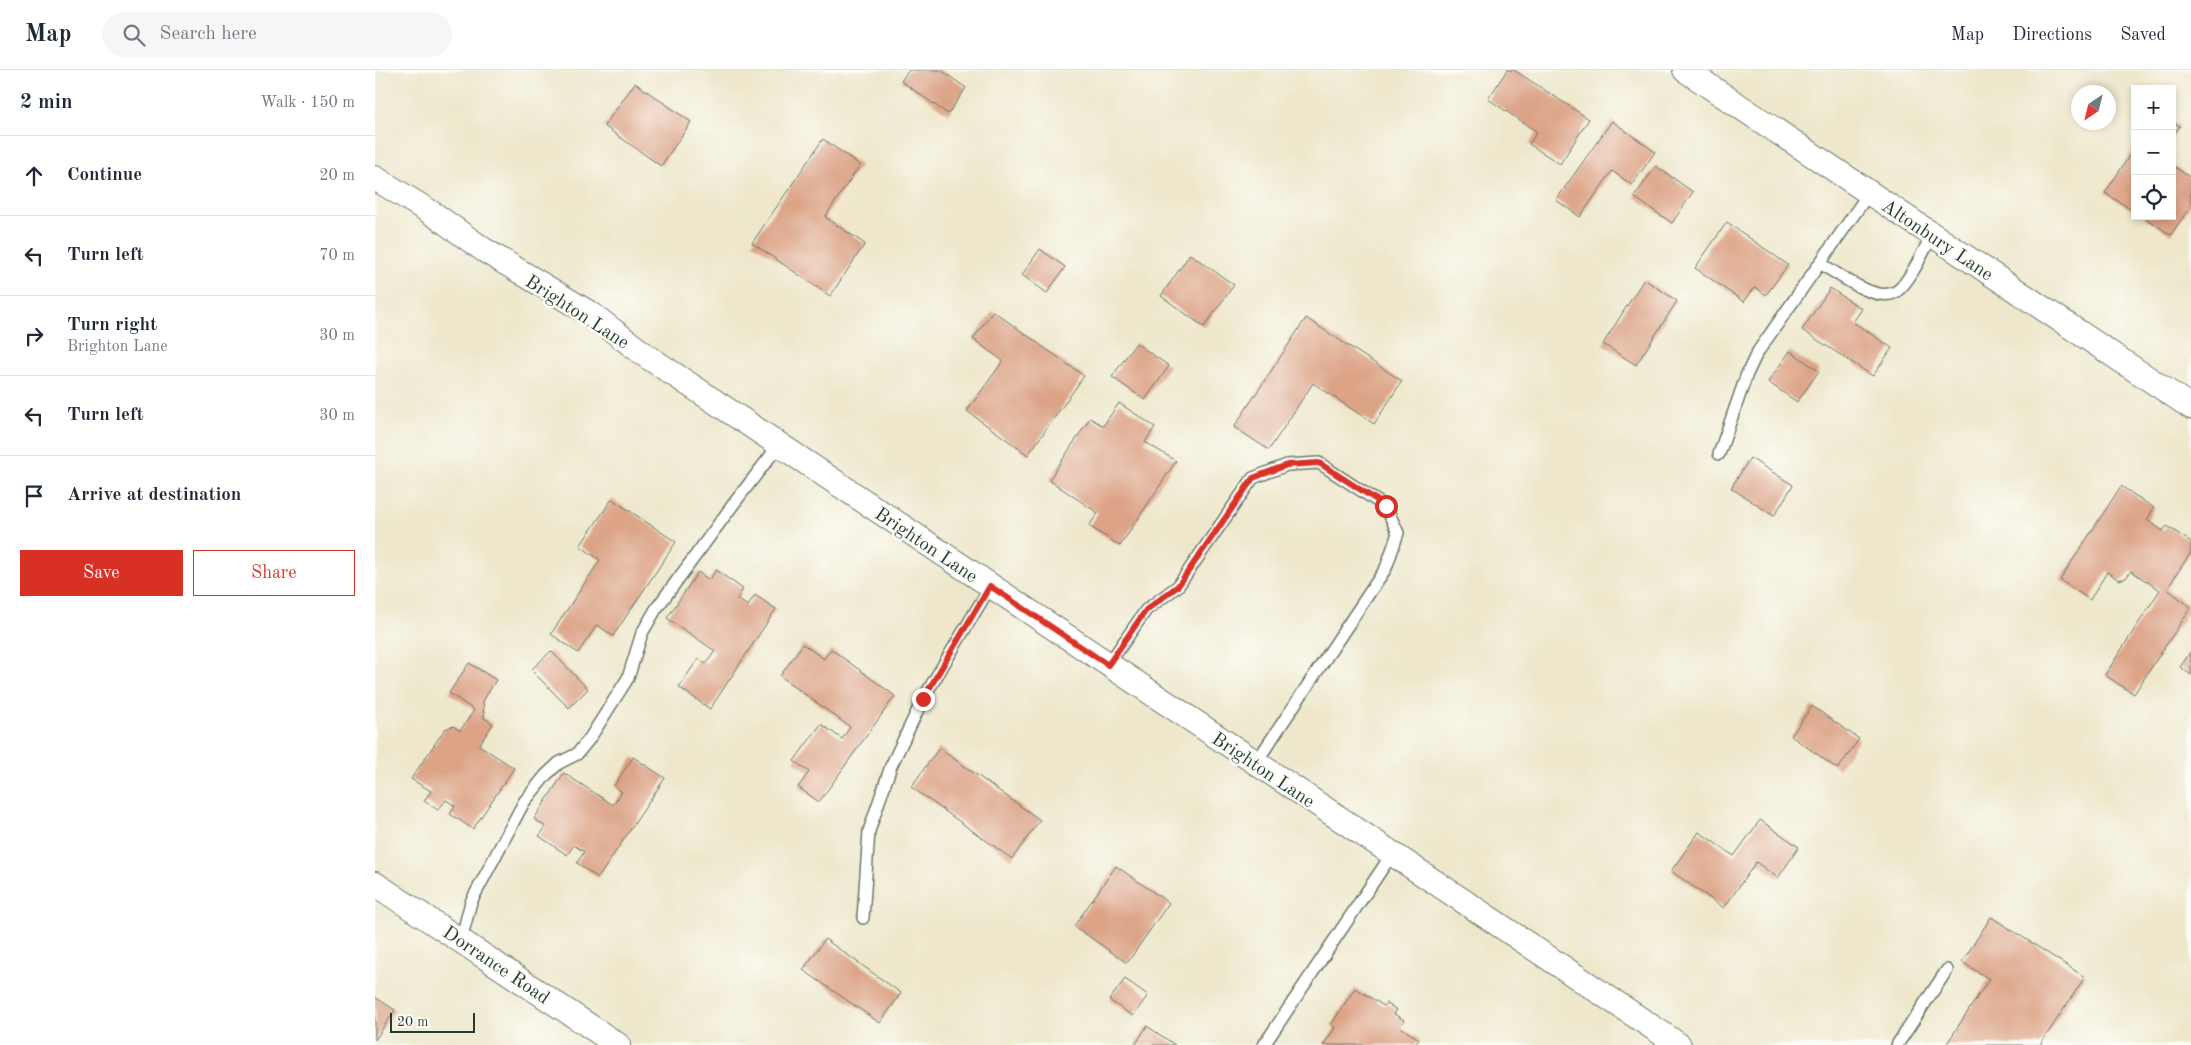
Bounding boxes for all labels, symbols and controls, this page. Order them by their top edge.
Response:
search box [102,12,452,57]
icon: search [120,21,148,49]
text: Map [25,23,72,47]
text: Search here [160,25,257,44]
text: Map [1951,26,1984,44]
text: Directions [2012,26,2092,44]
text: Saved [2120,26,2166,44]
north arrow [2071,85,2116,130]
map controls [2131,85,2176,220]
button: + [2131,85,2176,130]
text: 2 min [20,92,73,113]
text: Walk · 150 m [260,95,355,111]
button: − [2131,130,2176,175]
icon: ahead [20,162,48,190]
text: Continue [67,166,142,185]
text: 20 m [319,168,355,184]
button: locate [2131,175,2176,220]
street label: Altonbury Lane [1877,197,1996,285]
icon: left [20,242,48,270]
text: Turn left [67,246,144,265]
text: 70 m [319,248,355,264]
street label: Brighton Lane [521,273,632,354]
text: Turn right [67,316,157,335]
icon: right [20,322,48,350]
text: 30 m [319,328,355,344]
text: Brighton Lane [67,339,168,355]
icon: left [20,402,48,430]
text: Turn left [67,406,144,425]
text: 30 m [319,408,355,424]
icon: arrive [20,482,48,510]
text: Arrive at destination [67,486,241,505]
route start [1375,495,1398,518]
street label: Brighton Lane [871,505,980,587]
button: Save [20,550,183,596]
button: Share [193,550,355,596]
route end [912,688,935,711]
street label: Brighton Lane [1208,730,1317,812]
street label: Dorrance Road [439,923,552,1009]
scale bar [390,1010,475,1033]
text: 20 m [397,1015,428,1029]

